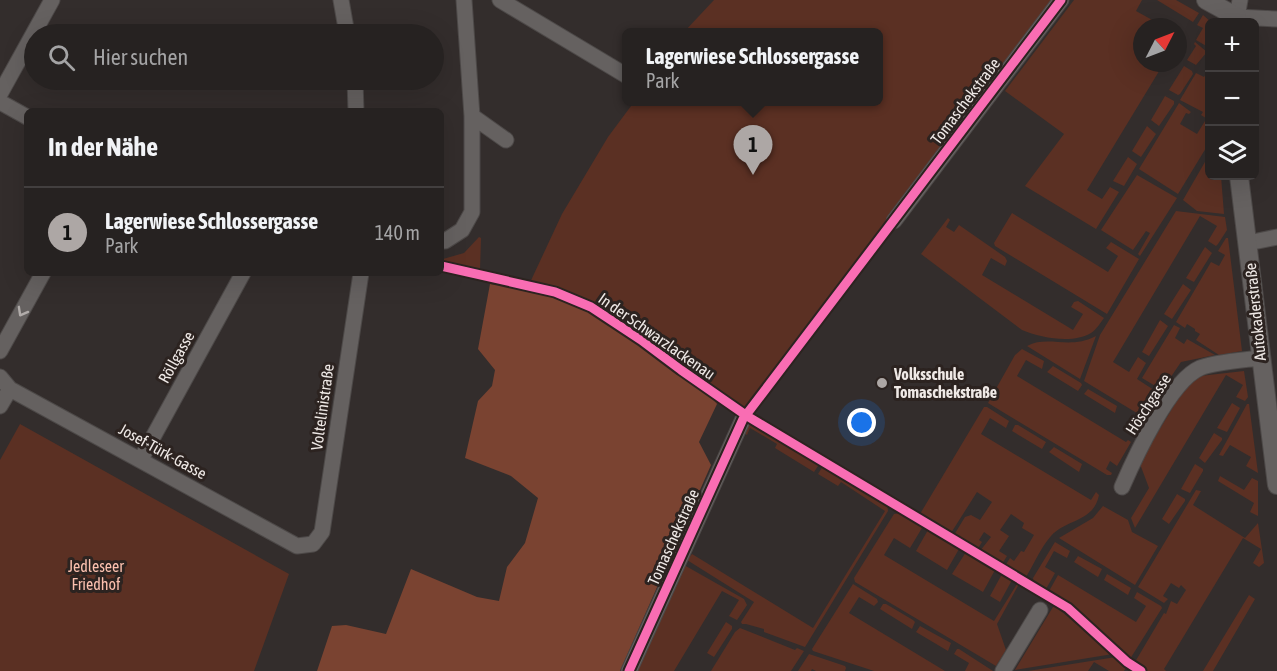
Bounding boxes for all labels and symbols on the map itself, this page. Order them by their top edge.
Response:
north arrow [1133,18,1187,72]
street label: Tomaschekstraße [927,54,1003,148]
pin: 1 [734,126,772,175]
street label: Autokaderstraße [1241,262,1269,362]
street label: In der Schwarzlackenau [595,289,719,383]
one-way arrow [17,306,29,316]
street label: Röllgasse [154,328,198,386]
street label: Voltelinistraße [307,363,337,451]
place label: Volksschule Tomaschekstraße [893,365,997,401]
street label: Höschgasse [1122,370,1175,438]
marker: Volksschule Tomaschekstraße [875,376,889,390]
your location [847,408,876,437]
street label: Josef-Türk-Gasse [116,420,210,482]
street label: Tomaschekstraße [644,486,702,588]
park label: Jedleseer Friedhof [68,557,124,593]

